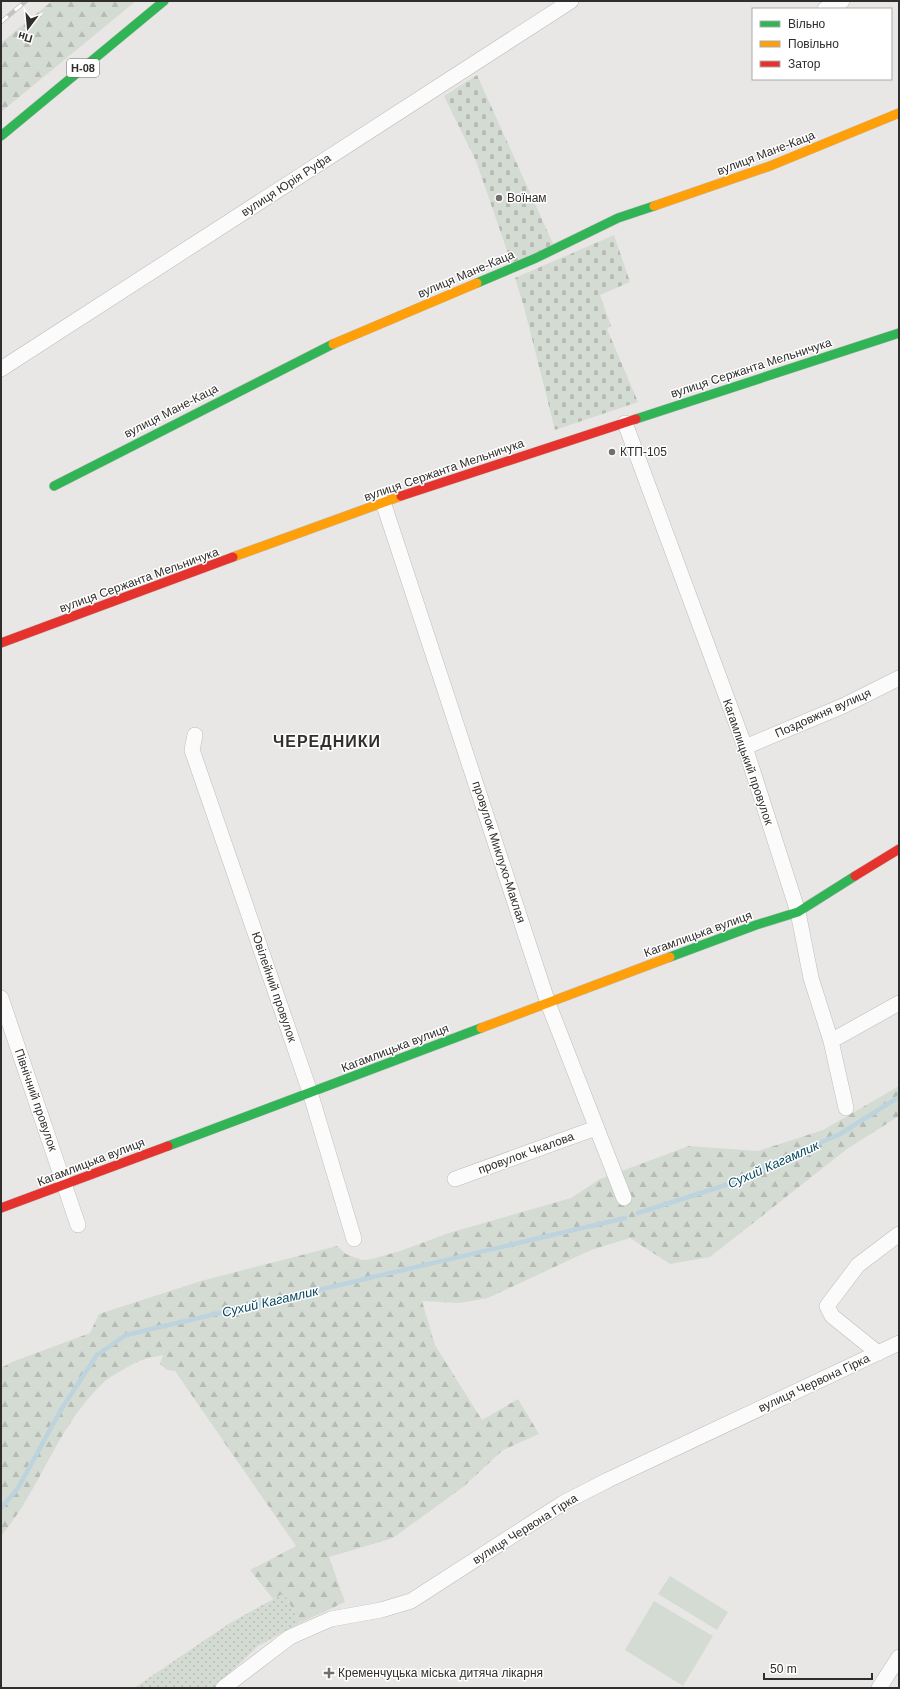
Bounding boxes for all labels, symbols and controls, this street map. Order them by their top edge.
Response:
north arrow [8,8,48,48]
legend [752,8,892,80]
text: Вільно [788,17,826,31]
text: Пн [17,30,34,45]
text: Повільно [788,37,839,51]
text: Затор [788,57,821,71]
road number: Н-08 [67,59,99,77]
street label: вулиця Мане-Каца [715,128,817,178]
street label: вулиця Юрія Руфа [239,151,334,219]
place label: Воїнам [507,191,547,205]
marker: Воїнам [494,193,504,203]
street label: вулиця Мане-Каца [416,247,517,301]
street label: вулиця Сержанта Мельничука [669,335,834,401]
street label: вулиця Мане-Каца [122,381,221,441]
street label: вулиця Сержанта Мельничука [362,436,526,504]
place label: КТП-105 [620,445,667,459]
marker: КТП-105 [607,447,617,457]
street label: вулиця Сержанта Мельничука [57,545,221,615]
street label: Поздовжня вулиця [773,686,873,740]
street label: Кагамлицький провулок [720,697,776,828]
district label: ЧЕРЕДНИКИ [273,733,381,750]
street label: провулок Миклухо-Маклая [469,779,529,925]
street label: Кагамлицька вулиця [642,908,754,960]
street label: Ювілейний провулок [249,930,300,1045]
street label: Кагамлицька вулиця [339,1021,451,1075]
street label: Північний провулок [12,1047,60,1154]
street label: провулок Чкалова [476,1129,576,1177]
street label: Кагамлицька вулиця [35,1135,147,1189]
water label: Сухий Кагамлик [725,1137,822,1191]
water label: Сухий Кагамлик [221,1283,321,1320]
street label: вулиця Червона Гірка [756,1351,872,1415]
street label: вулиця Червона Гірка [470,1491,580,1567]
scale bar [764,1655,872,1681]
text: 50 m [770,1662,797,1676]
place label: Кременчуцька міська дитяча лікарня [338,1666,543,1680]
marker: Кременчуцька міська дитяча лікарня [323,1667,335,1679]

